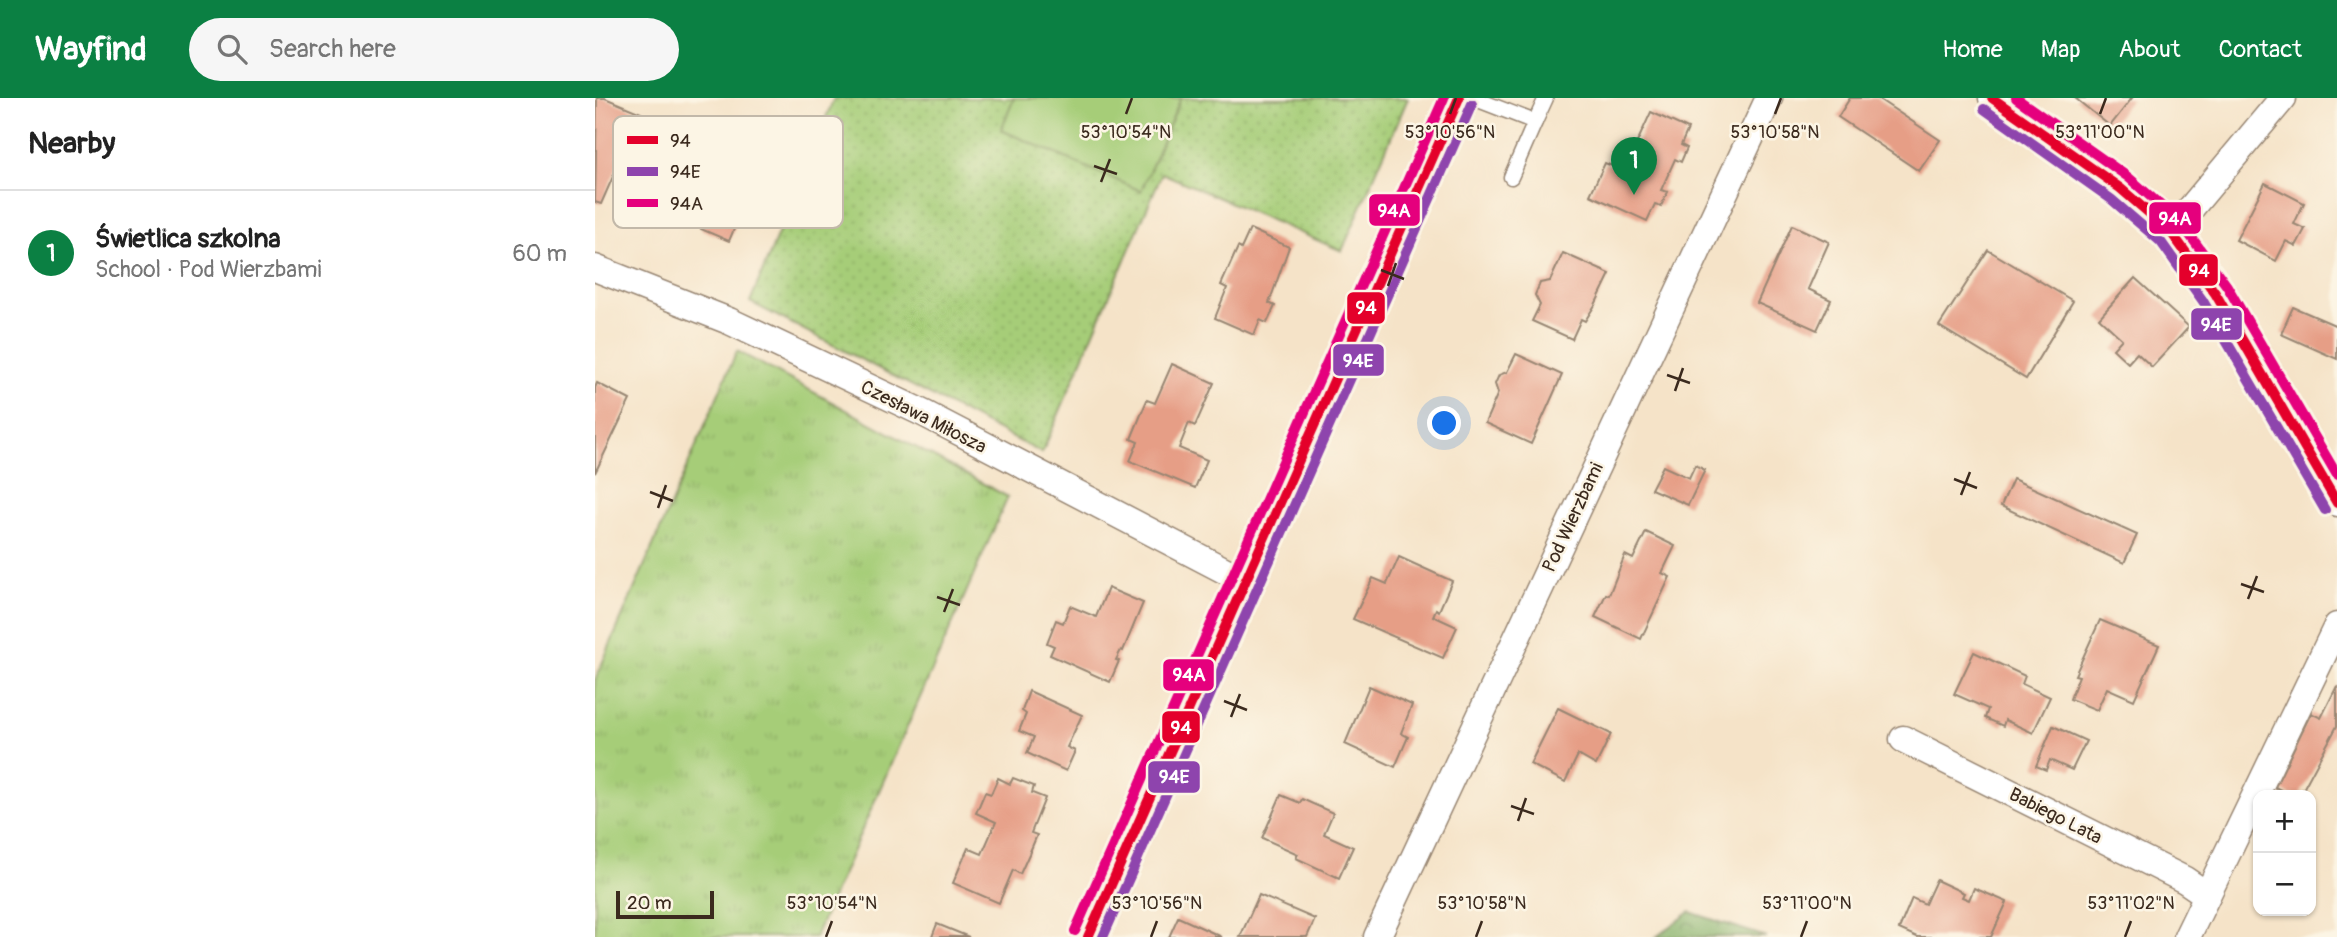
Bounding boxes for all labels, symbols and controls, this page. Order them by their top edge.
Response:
search box [189,18,679,81]
text: Wayfind [35,29,147,70]
icon: search [213,30,251,68]
text: Search here [269,33,396,65]
text: Home [1942,35,2003,64]
text: Map [2041,35,2081,64]
text: About [2119,35,2181,64]
text: Contact [2219,35,2302,64]
legend [613,116,843,228]
text: 53°10'54"N [1081,121,1171,144]
text: 53°10'56"N [1405,121,1495,144]
text: 53°10'58"N [1731,121,1819,144]
text: 53°11'00"N [2055,121,2145,144]
text: Nearby [28,125,115,162]
text: 94 [670,129,691,153]
pin: 1 [1611,137,1657,195]
text: 94E [670,160,701,184]
text: 94A [670,192,703,216]
line badge: 94A [1368,193,1421,227]
text: 94A [1377,199,1411,223]
line badge: 94A [2148,201,2202,235]
text: 94A [2158,207,2192,231]
text: Świetlica szkolna [95,223,281,255]
text: 1 [47,239,56,268]
text: 60 m [512,239,567,268]
line badge: 94 [2178,253,2219,287]
text: School · Pod Wierzbami [95,255,322,284]
text: 94 [2189,259,2209,283]
line badge: 94 [1346,291,1386,325]
text: 94 [1356,296,1376,320]
line badge: 94E [2190,307,2243,341]
text: 94E [2201,313,2231,337]
line badge: 94E [1332,343,1385,377]
text: 94E [1343,349,1373,373]
street label: Czesława Miłosza [857,375,991,459]
your location [1427,406,1461,440]
street label: Pod Wierzbami [1537,459,1609,576]
line badge: 94A [1162,658,1215,692]
text: 94A [1172,663,1206,687]
line badge: 94 [1161,710,1201,744]
text: 94 [1171,716,1191,740]
line badge: 94E [1147,760,1201,794]
text: 94E [1159,765,1189,789]
street label: Babiego Lata [2005,782,2106,850]
map controls [2253,790,2316,916]
button: + [2253,790,2316,853]
button: − [2253,853,2316,916]
scale bar [616,888,714,920]
text: 20 m [627,891,672,915]
text: 53°10'54"N [787,892,877,915]
text: 53°10'56"N [1112,892,1202,915]
text: 53°10'58"N [1438,892,1526,915]
text: 53°11'00"N [1762,892,1852,915]
text: 53°11'02"N [2087,892,2175,915]

